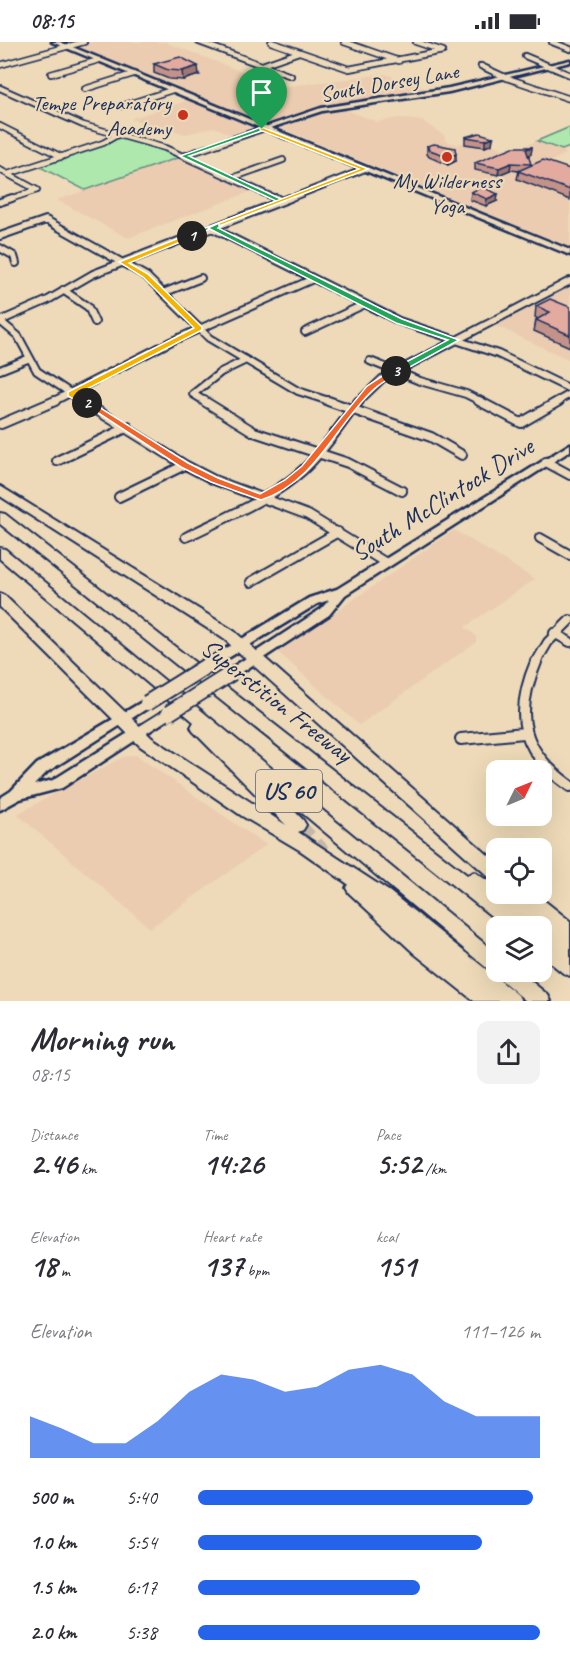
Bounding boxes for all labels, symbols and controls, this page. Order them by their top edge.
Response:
text: 08:15 [30,7,74,35]
street label: South Dorsey Lane [318,57,462,109]
pin [236,67,287,129]
icon: arrive [245,76,278,109]
place label: Tempe Preparatory Academy [32,89,173,142]
marker: Tempe Preparatory Academy [176,108,190,122]
marker: My Wilderness Yoga [440,150,454,164]
place label: My Wilderness Yoga [393,167,503,220]
pin: 1 [177,221,207,251]
text: 1 [188,226,196,246]
pin: 3 [381,356,411,386]
text: 3 [392,361,400,381]
pin: 2 [72,388,102,418]
text: 2 [83,393,91,413]
street label: South McClintock Drive [345,429,542,569]
street label: Superstition Freeway [194,631,361,771]
north arrow [486,760,552,826]
map controls [486,760,552,982]
road number: US 60 [256,770,322,812]
button: locate [486,838,552,904]
button: layers [486,916,552,982]
text: Morning run [30,1018,174,1060]
button: share [477,1021,540,1084]
text: 08:15 [30,1062,70,1087]
text: Distance [30,1125,78,1145]
text: Time [203,1125,227,1145]
text: Pace [376,1125,401,1145]
text: 2.46 [30,1145,77,1183]
text: 14:26 [203,1145,264,1183]
text: 5:52 [376,1145,421,1183]
text: km [77,1159,97,1179]
text: /km [421,1159,446,1179]
text: Elevation [30,1227,79,1247]
text: Heart rate [203,1227,261,1247]
text: kcal [376,1227,397,1247]
text: 18 [30,1247,57,1285]
text: 137 [203,1247,243,1285]
text: 151 [376,1247,416,1285]
text: m [57,1261,70,1281]
text: bpm [243,1261,269,1281]
text: Elevation [30,1319,92,1344]
text: 111–126 m [461,1319,540,1344]
text: 500 m [30,1485,73,1510]
text: 5:40 [126,1485,157,1510]
text: 1.0 km [30,1530,77,1555]
text: 5:54 [126,1530,157,1555]
text: 1.5 km [30,1575,76,1600]
text: 6:17 [126,1575,157,1600]
text: 2.0 km [30,1620,77,1645]
text: 5:38 [126,1620,157,1645]

